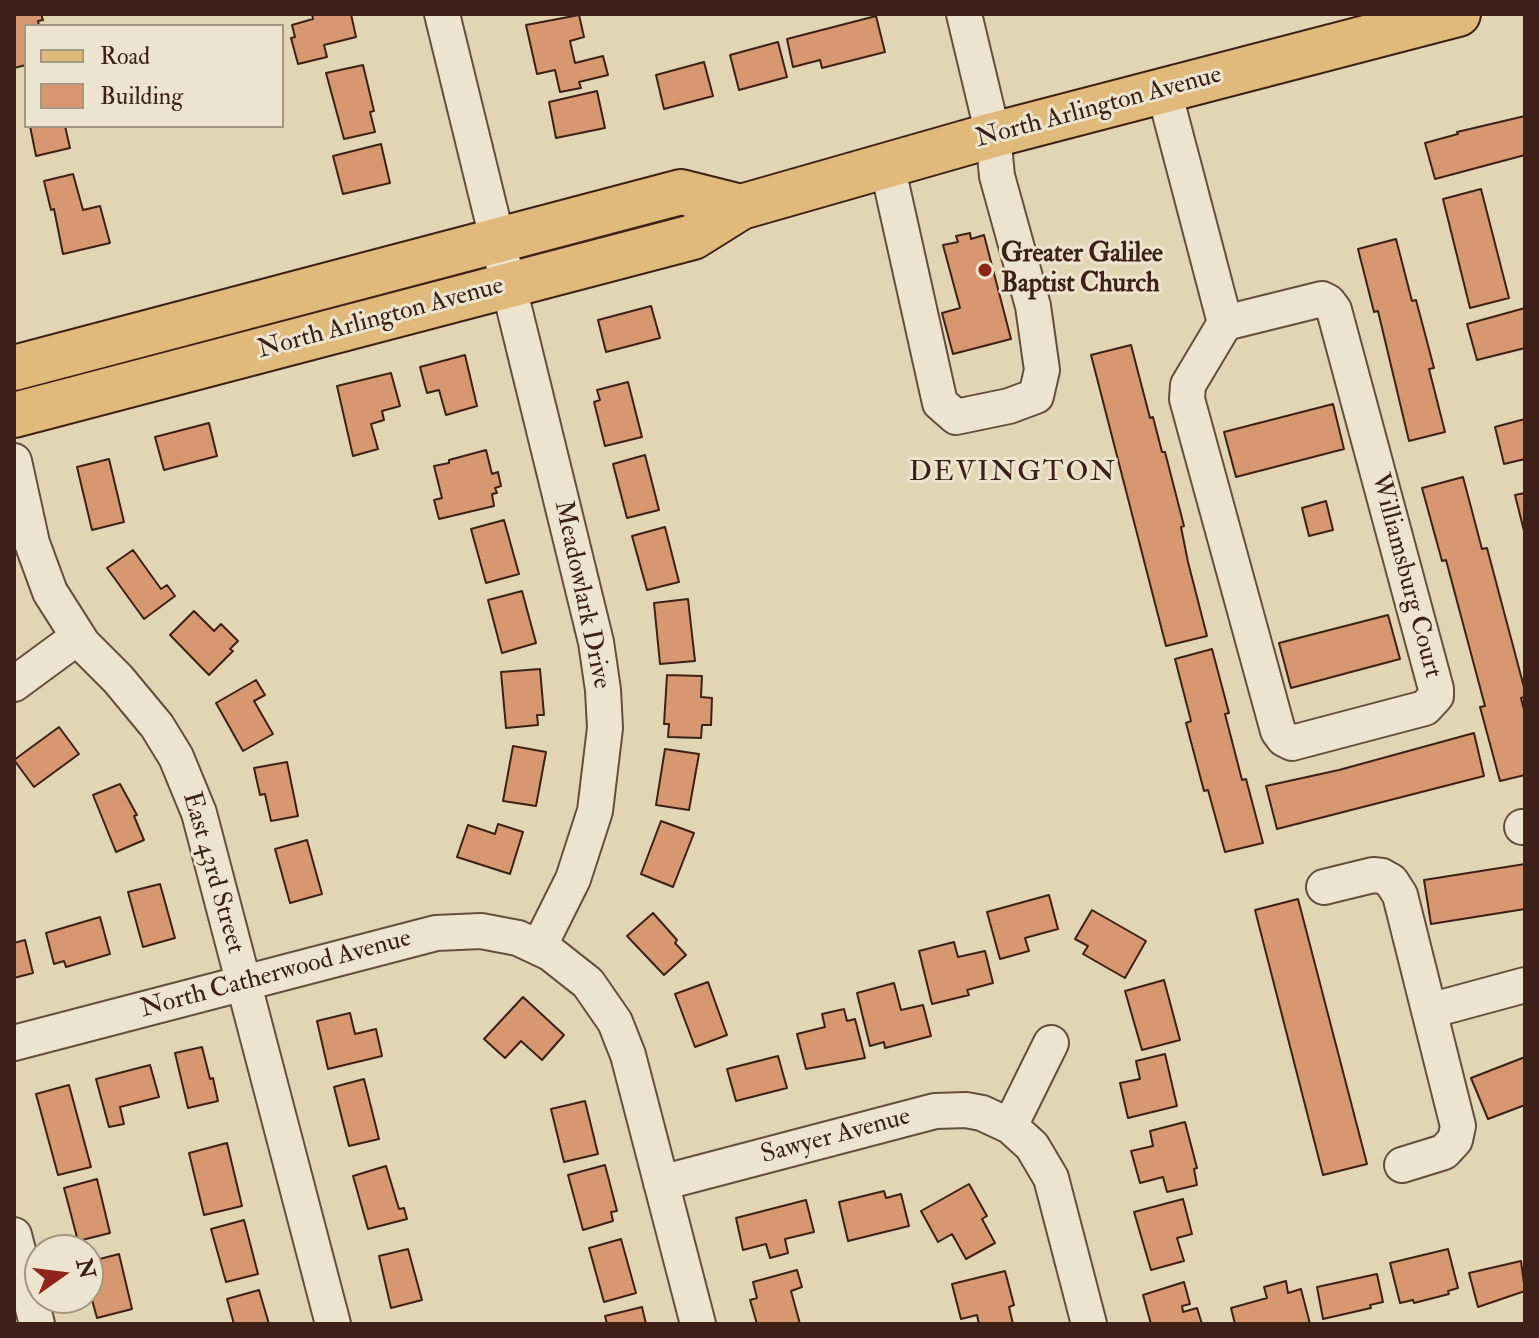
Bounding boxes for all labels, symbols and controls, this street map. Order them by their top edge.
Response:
legend [24,24,284,128]
text: Road [100,41,150,72]
street label: North Arlington Avenue [973,60,1225,156]
text: Building [100,81,183,112]
place label: Greater Galilee Baptist Church [1001,239,1163,300]
marker: Greater Galilee Baptist Church [976,261,994,279]
street label: North Arlington Avenue [255,271,507,367]
district label: DEVINGTON [909,457,1117,491]
street label: Williamsburg Court [1363,470,1447,682]
street label: Meadowlark Drive [546,498,616,692]
street label: East 43rd Street [174,789,250,957]
street label: North Catherwood Avenue [137,924,415,1026]
street label: Sawyer Avenue [758,1102,914,1172]
north arrow [24,1234,104,1314]
text: N [69,1256,101,1282]

